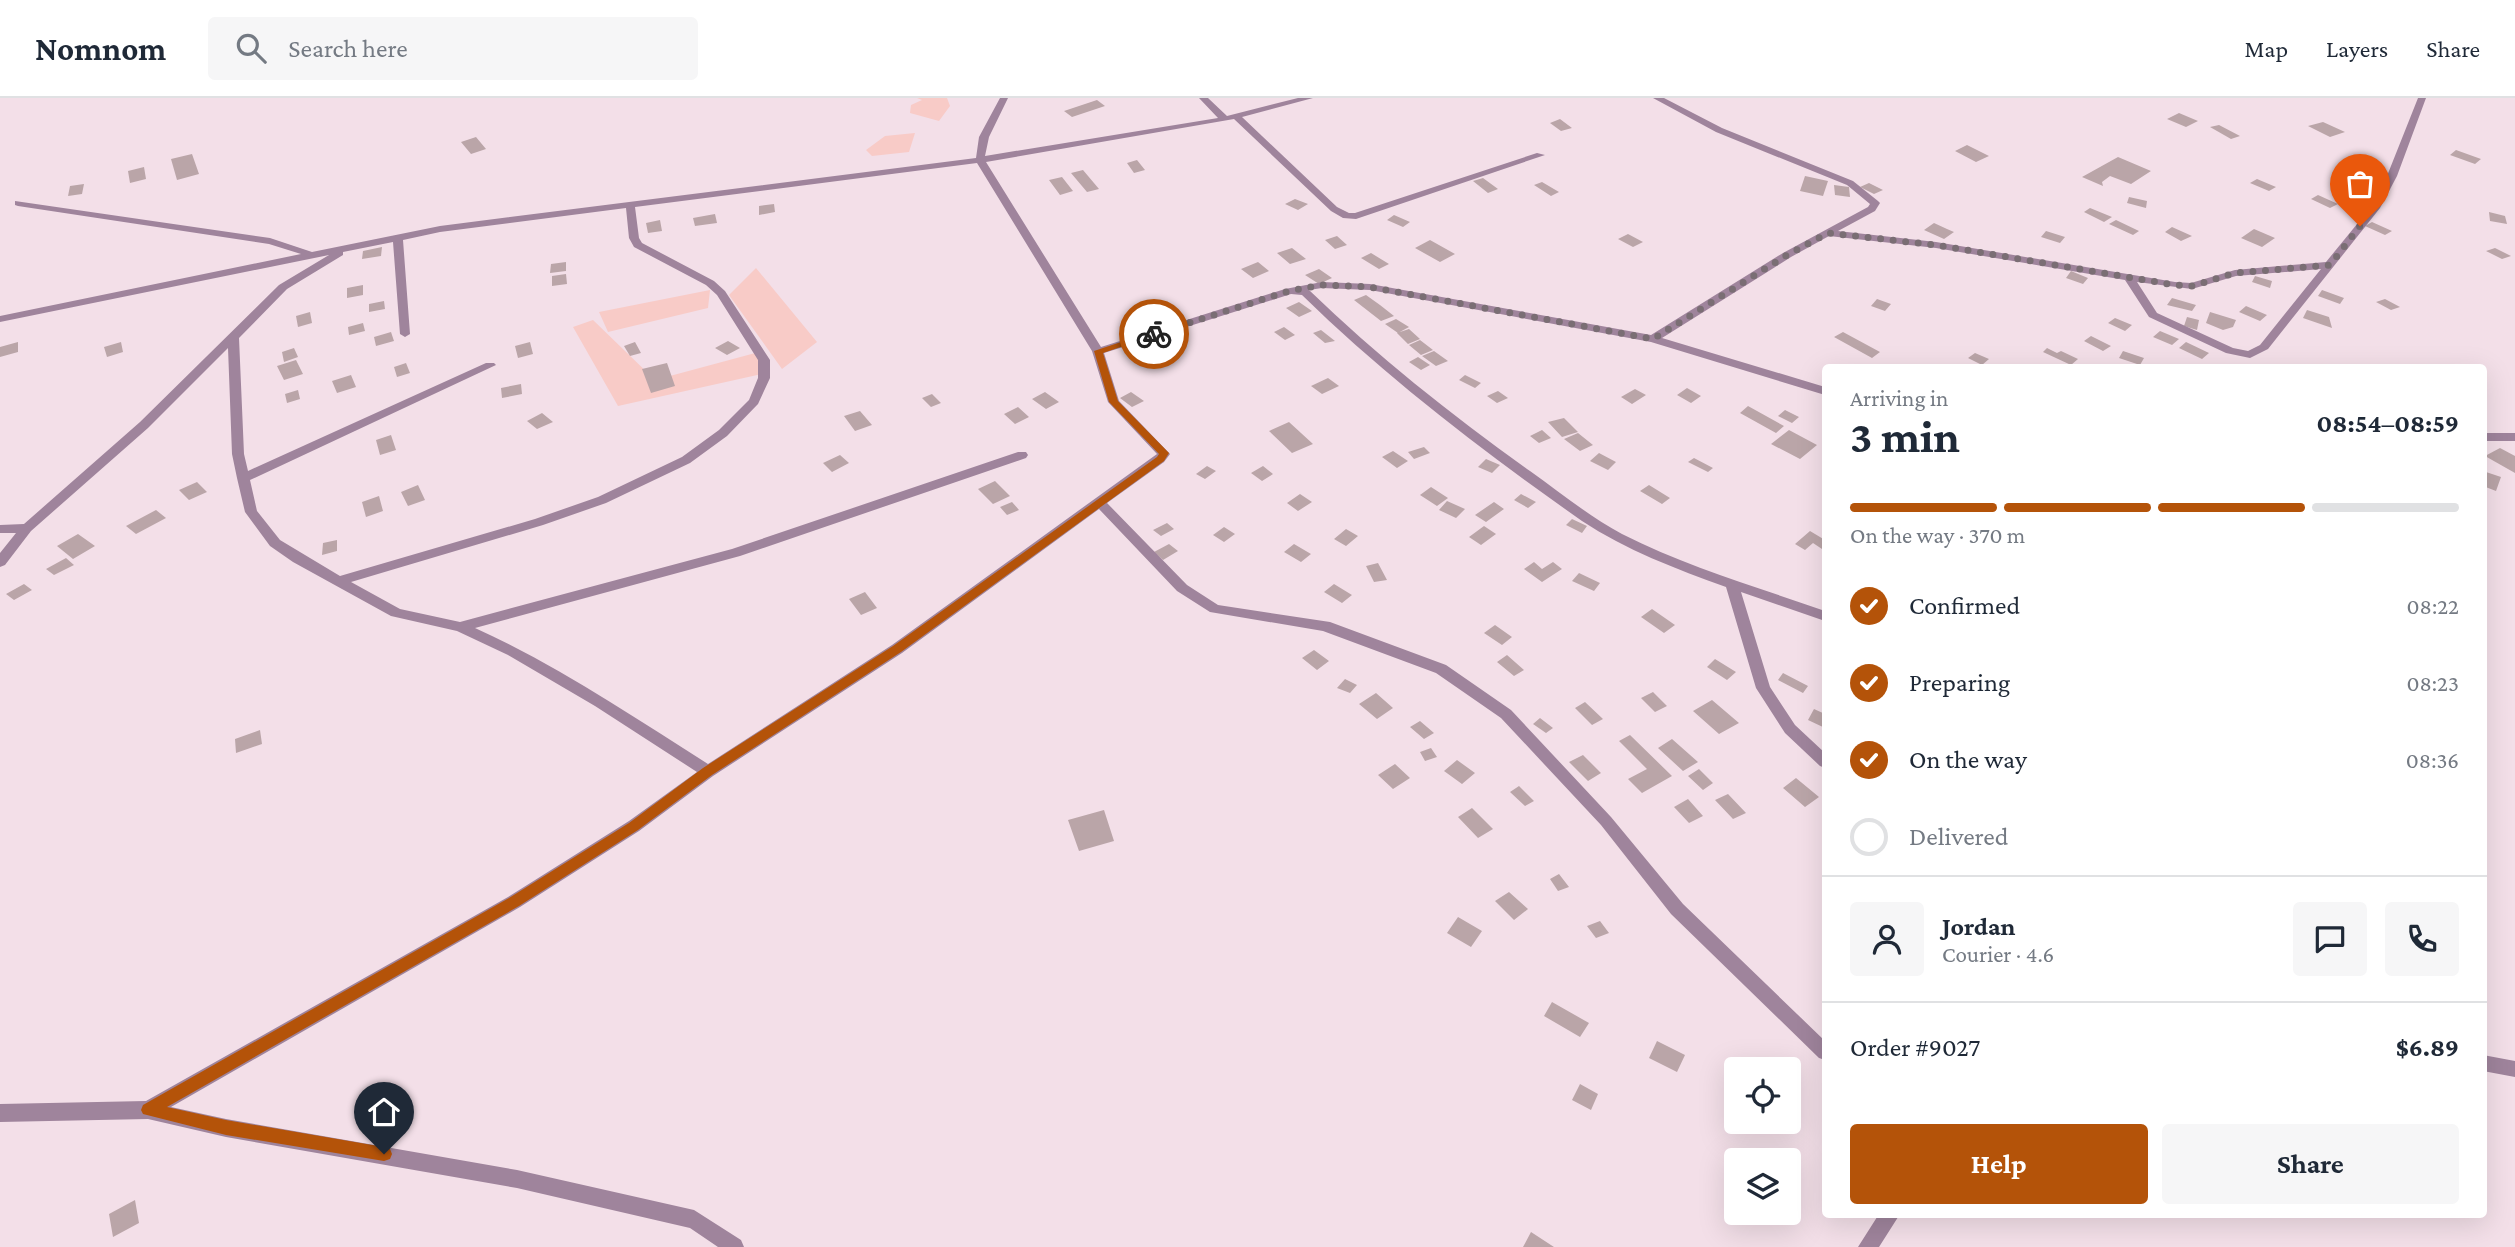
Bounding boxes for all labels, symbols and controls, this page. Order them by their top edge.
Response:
search box [208,17,698,80]
icon: search [232,29,270,67]
text: Nomnom [35,30,166,67]
text: Search here [288,34,408,63]
text: Map [2244,35,2288,62]
text: Layers [2326,35,2388,62]
text: Share [2426,35,2480,62]
pin [2330,154,2390,226]
icon: bag [2341,165,2379,203]
courier [1119,299,1189,369]
icon: bike [1135,315,1173,353]
text: Arriving in [1850,385,1948,411]
text: 08:54–08:59 [2317,409,2459,438]
text: 3 min [1850,411,1960,462]
text: On the way · 370 m [1850,522,2025,548]
icon: check [1850,587,1888,625]
text: Confirmed [1909,591,2020,620]
text: 08:22 [2407,593,2459,619]
icon: check [1850,664,1888,702]
text: Preparing [1909,668,2010,697]
text: 08:23 [2406,670,2459,696]
icon: check [1850,741,1888,779]
text: On the way [1909,745,2027,774]
text: 08:36 [2406,747,2459,773]
text: Delivered [1909,822,2008,851]
button: person [1850,902,1924,976]
button: chat [2293,902,2367,976]
button: phone [2385,902,2459,976]
text: Jordan [1942,912,2016,941]
text: Courier · 4.6 [1942,941,2054,967]
text: Order #9027 [1850,1033,1980,1062]
text: $6.89 [2396,1033,2459,1062]
map controls [1724,1057,1801,1225]
button: locate [1724,1057,1801,1134]
pin [354,1082,414,1154]
icon: home [365,1093,403,1131]
button: Help [1850,1124,2148,1204]
button: Share [2162,1124,2459,1204]
button: layers [1724,1148,1801,1225]

